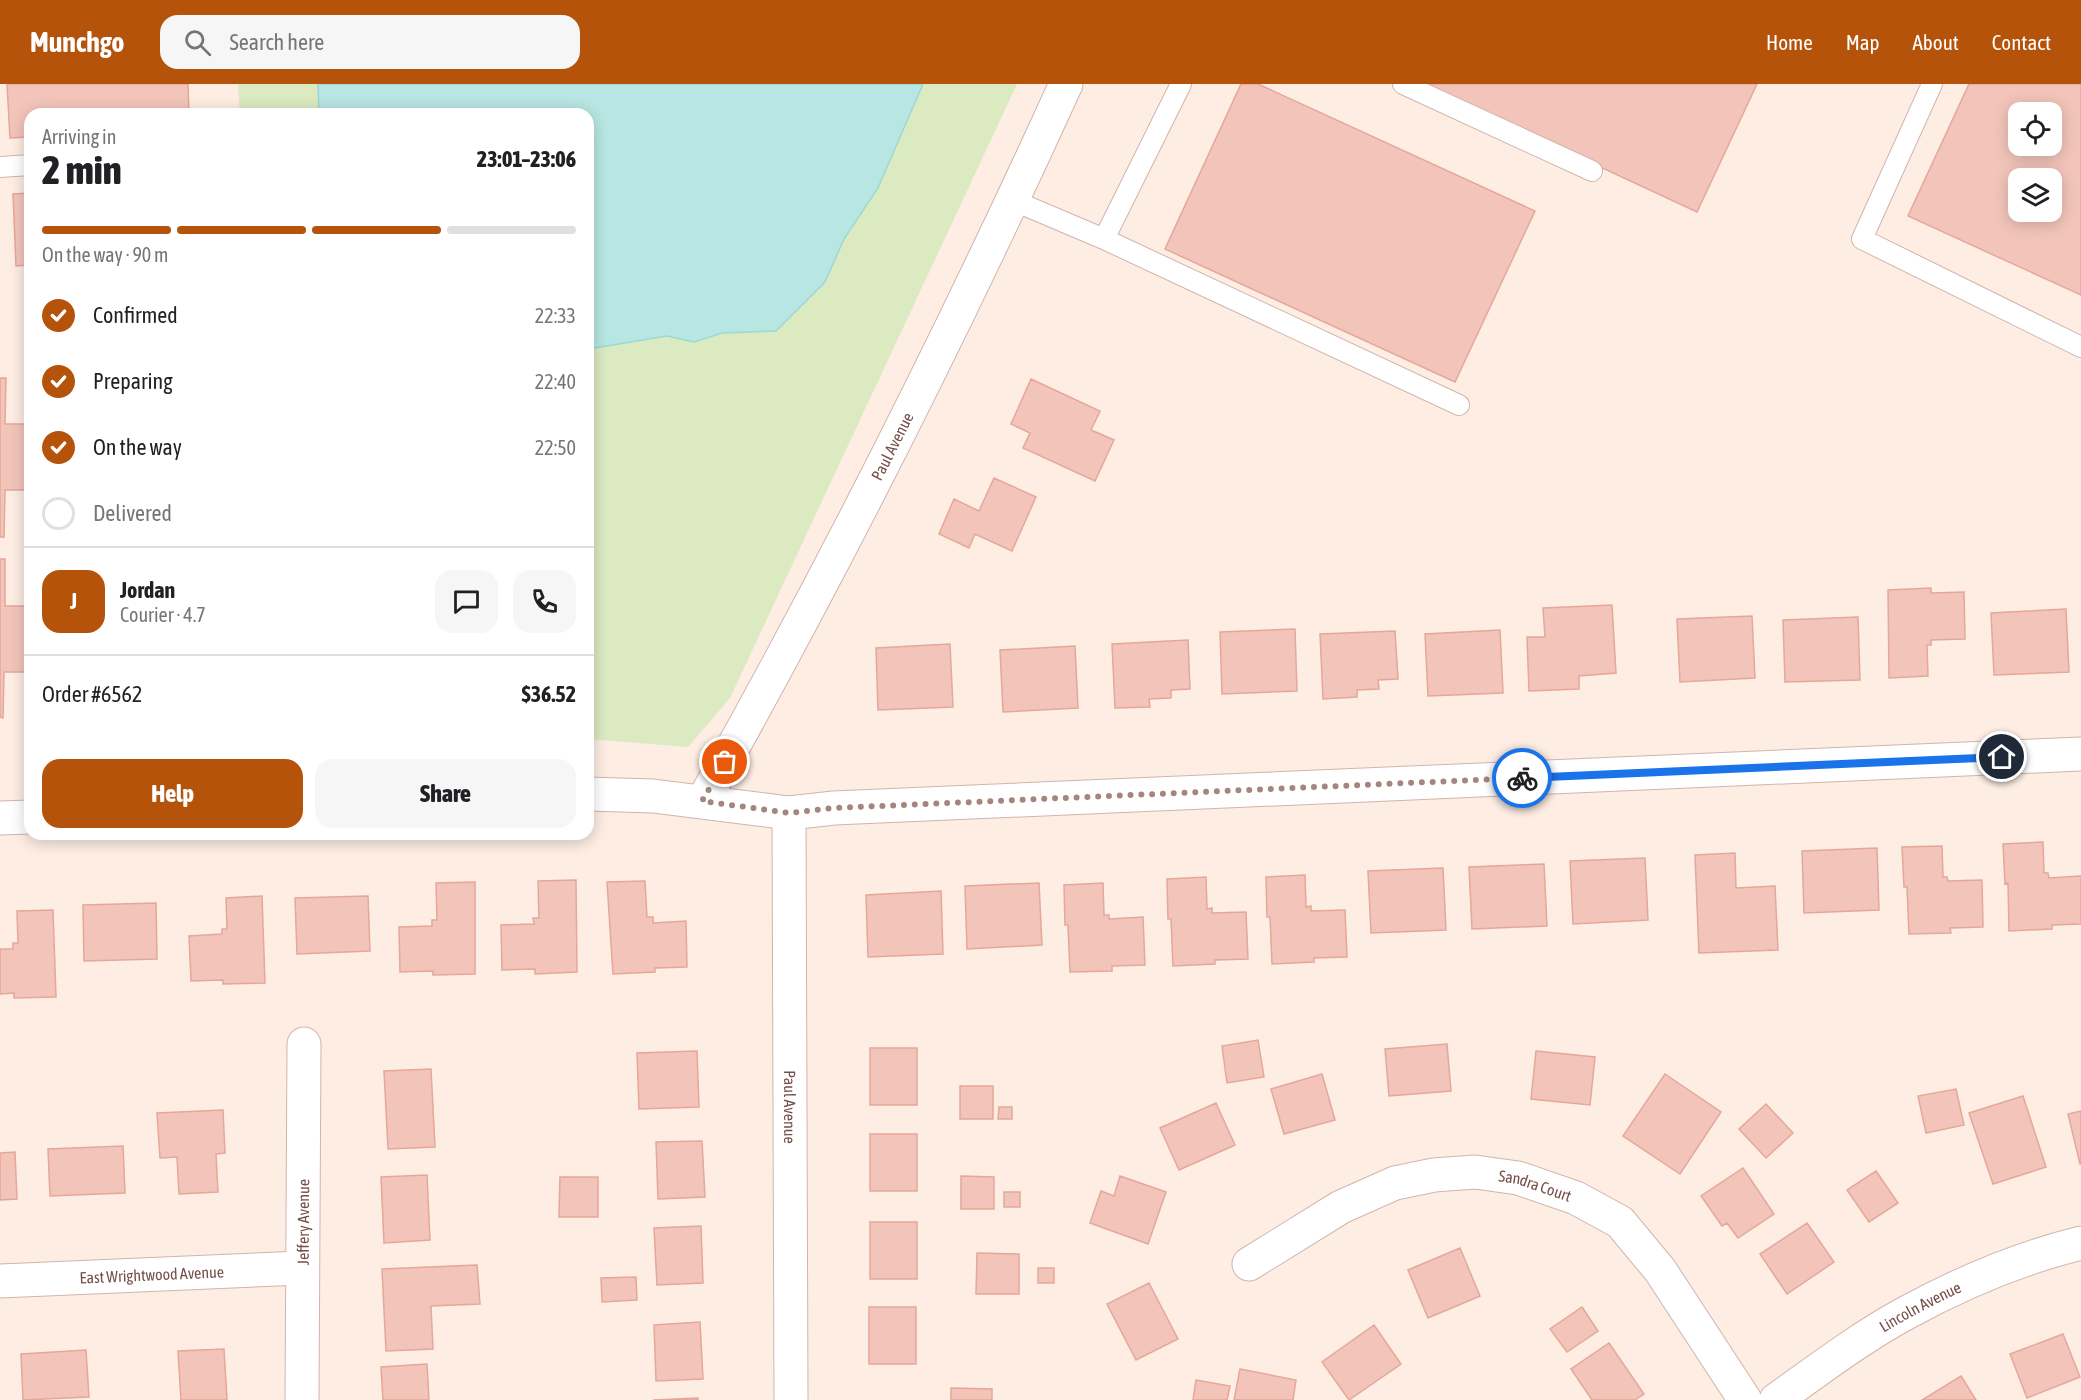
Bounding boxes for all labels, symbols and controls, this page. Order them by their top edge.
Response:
search box [160,15,580,69]
text: Munchgo [30,26,124,58]
icon: search [181,26,214,59]
text: Search here [229,29,324,55]
text: Home [1766,30,1813,54]
text: Map [1846,30,1880,54]
text: About [1913,30,1959,54]
text: Contact [1992,30,2051,54]
map controls [2008,102,2062,222]
button: locate [2008,102,2062,156]
text: Arriving in [42,125,116,148]
text: 23:01–23:06 [477,146,576,172]
text: 2 min [42,148,122,192]
button: layers [2008,168,2062,222]
text: On the way · 90 m [42,243,168,266]
icon: check [42,299,75,332]
text: Confirmed [93,302,178,328]
text: 22:33 [535,304,576,327]
icon: check [42,365,75,398]
text: Preparing [93,368,173,394]
text: 22:40 [535,370,576,393]
street label: Paul Avenue [867,409,917,483]
icon: check [42,431,75,464]
text: On the way [93,434,182,460]
text: 22:50 [535,436,576,459]
text: Delivered [93,500,172,526]
button: chat [435,570,498,633]
button: phone [513,570,576,633]
text: Jordan [120,577,175,603]
text: J [70,588,77,614]
text: Courier · 4.7 [120,603,206,626]
text: Order #6562 [42,681,142,707]
text: $36.52 [521,681,576,707]
pin [1976,731,2027,782]
pin [699,736,750,787]
icon: home [1985,740,2018,773]
icon: bag [708,745,741,778]
courier [1492,748,1552,808]
button: Help [42,759,303,828]
button: Share [315,759,576,828]
icon: bike [1506,762,1539,795]
street label: Paul Avenue [781,1070,799,1144]
street label: Sandra Court [1498,1166,1574,1205]
street label: Jeffery Avenue [294,1179,313,1265]
street label: East Wrightwood Avenue [79,1262,224,1287]
street label: Lincoln Avenue [1876,1278,1964,1335]

